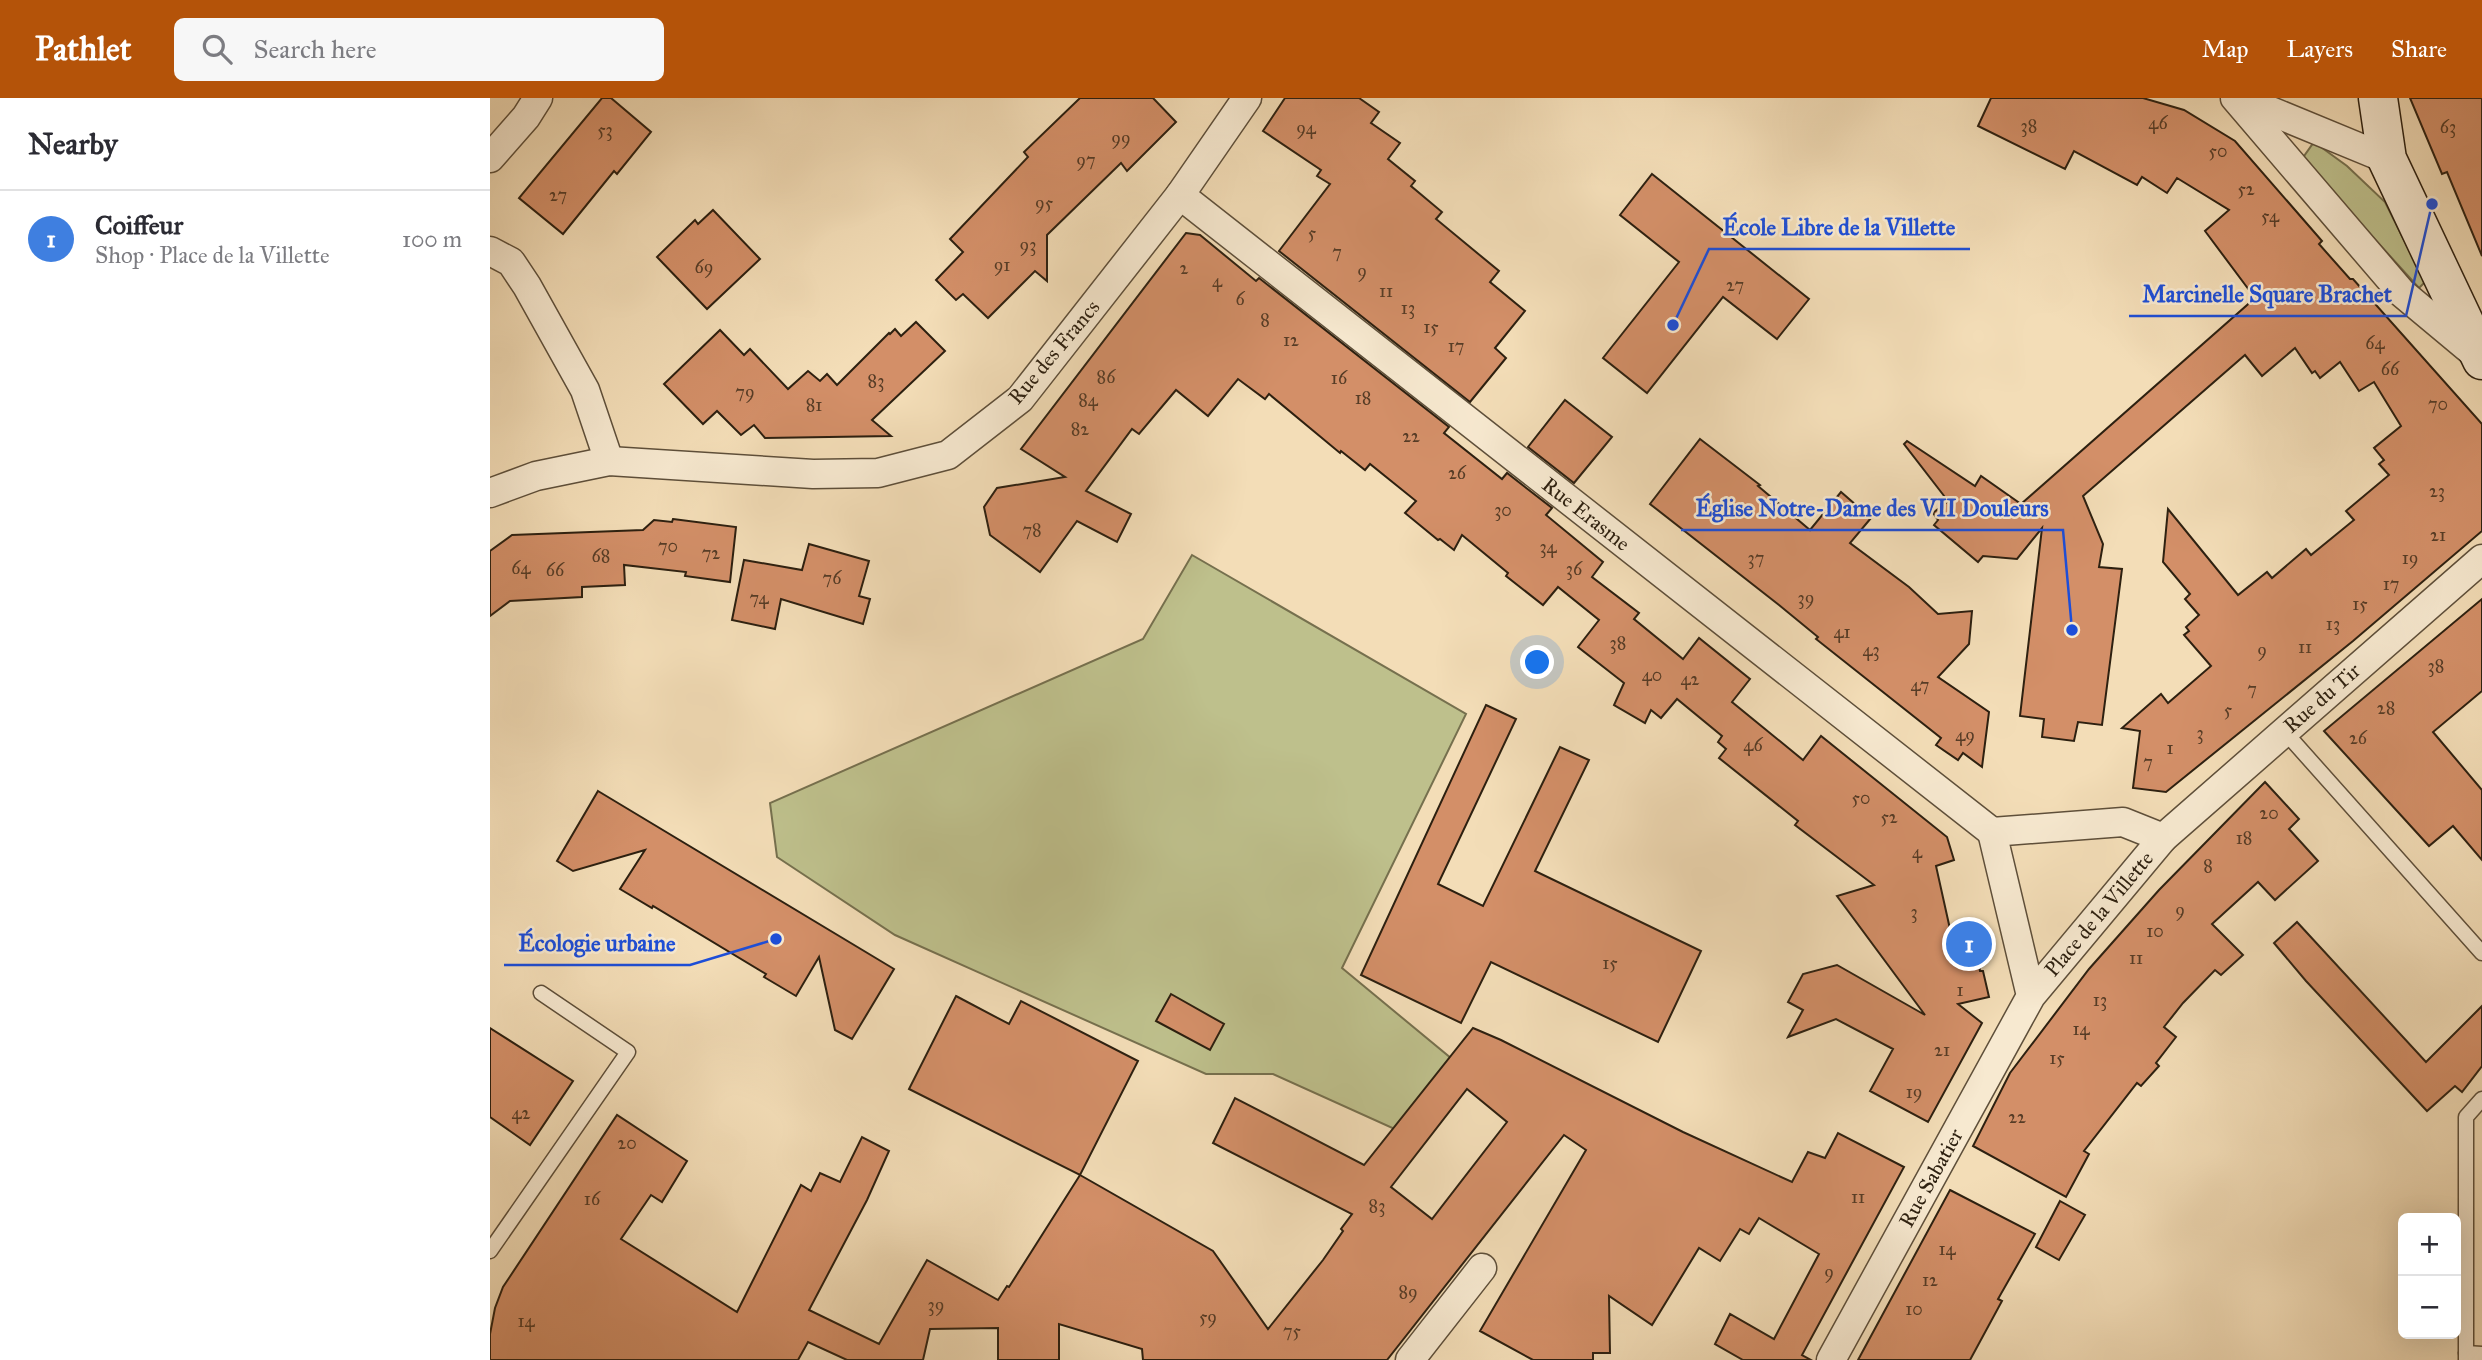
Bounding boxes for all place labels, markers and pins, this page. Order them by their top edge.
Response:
callout: École Libre de la Villette [1709,205,1970,249]
callout: Marcinelle Square Brachet [2129,272,2406,316]
callout: Église Notre-Dame des VII Douleurs [1681,486,2063,530]
pin: 1 [1946,918,1992,970]
callout: Écologie urbaine [504,921,690,965]

